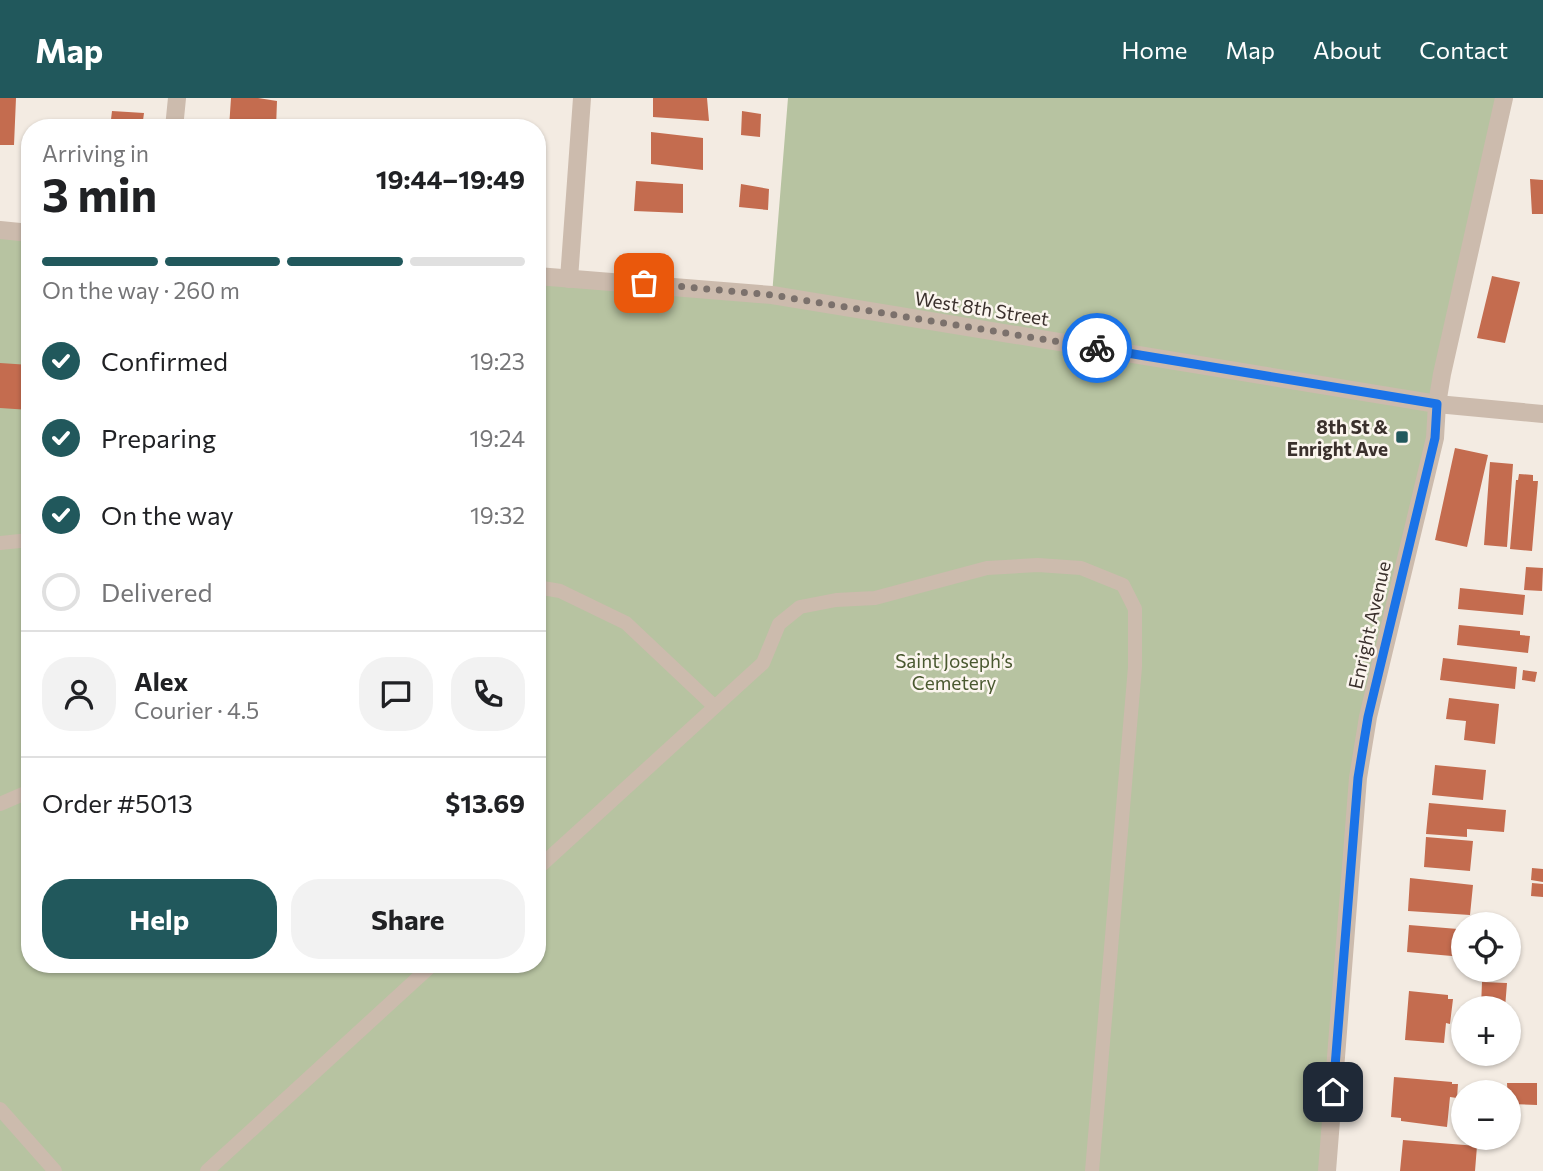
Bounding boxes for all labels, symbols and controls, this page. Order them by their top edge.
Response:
text: Map [35,29,103,70]
text: Home [1122,35,1188,64]
text: Map [1226,35,1275,64]
text: About [1313,35,1381,64]
text: Contact [1419,35,1508,64]
text: Arriving in [42,139,149,167]
text: 19:44–19:49 [376,163,525,194]
text: 3 min [42,165,157,221]
pin [614,253,674,313]
icon: bag [625,264,663,302]
text: On the way · 260 m [42,276,240,304]
street label: West 8th Street [913,286,1051,330]
courier [1062,313,1132,383]
icon: bike [1078,329,1116,367]
icon: check [42,342,80,380]
text: Confirmed [101,345,228,376]
text: 19:23 [470,347,525,375]
place label: 8th St & Enright Ave [1287,415,1388,460]
icon: check [42,419,80,457]
text: Preparing [101,422,216,453]
text: 19:24 [470,424,525,452]
marker: 8th St & Enright Ave [1394,429,1410,445]
icon: check [42,496,80,534]
text: On the way [101,499,234,530]
text: 19:32 [470,501,525,529]
street label: Enright Avenue [1343,559,1395,691]
text: Delivered [101,576,212,607]
park label: Saint Joseph’s Cemetery [895,649,1013,694]
button: person [42,657,116,731]
button: chat [359,657,433,731]
button: phone [451,657,525,731]
text: Alex [134,665,188,696]
text: Courier · 4.5 [134,696,259,724]
text: Order #5013 [42,787,193,818]
text: $13.69 [445,787,525,818]
button: Help [42,879,277,959]
button: Share [291,879,525,959]
map controls [1451,912,1521,1150]
button: locate [1451,912,1521,982]
button: + [1451,996,1521,1066]
pin [1303,1062,1363,1122]
icon: home [1314,1073,1352,1111]
button: − [1451,1080,1521,1150]

